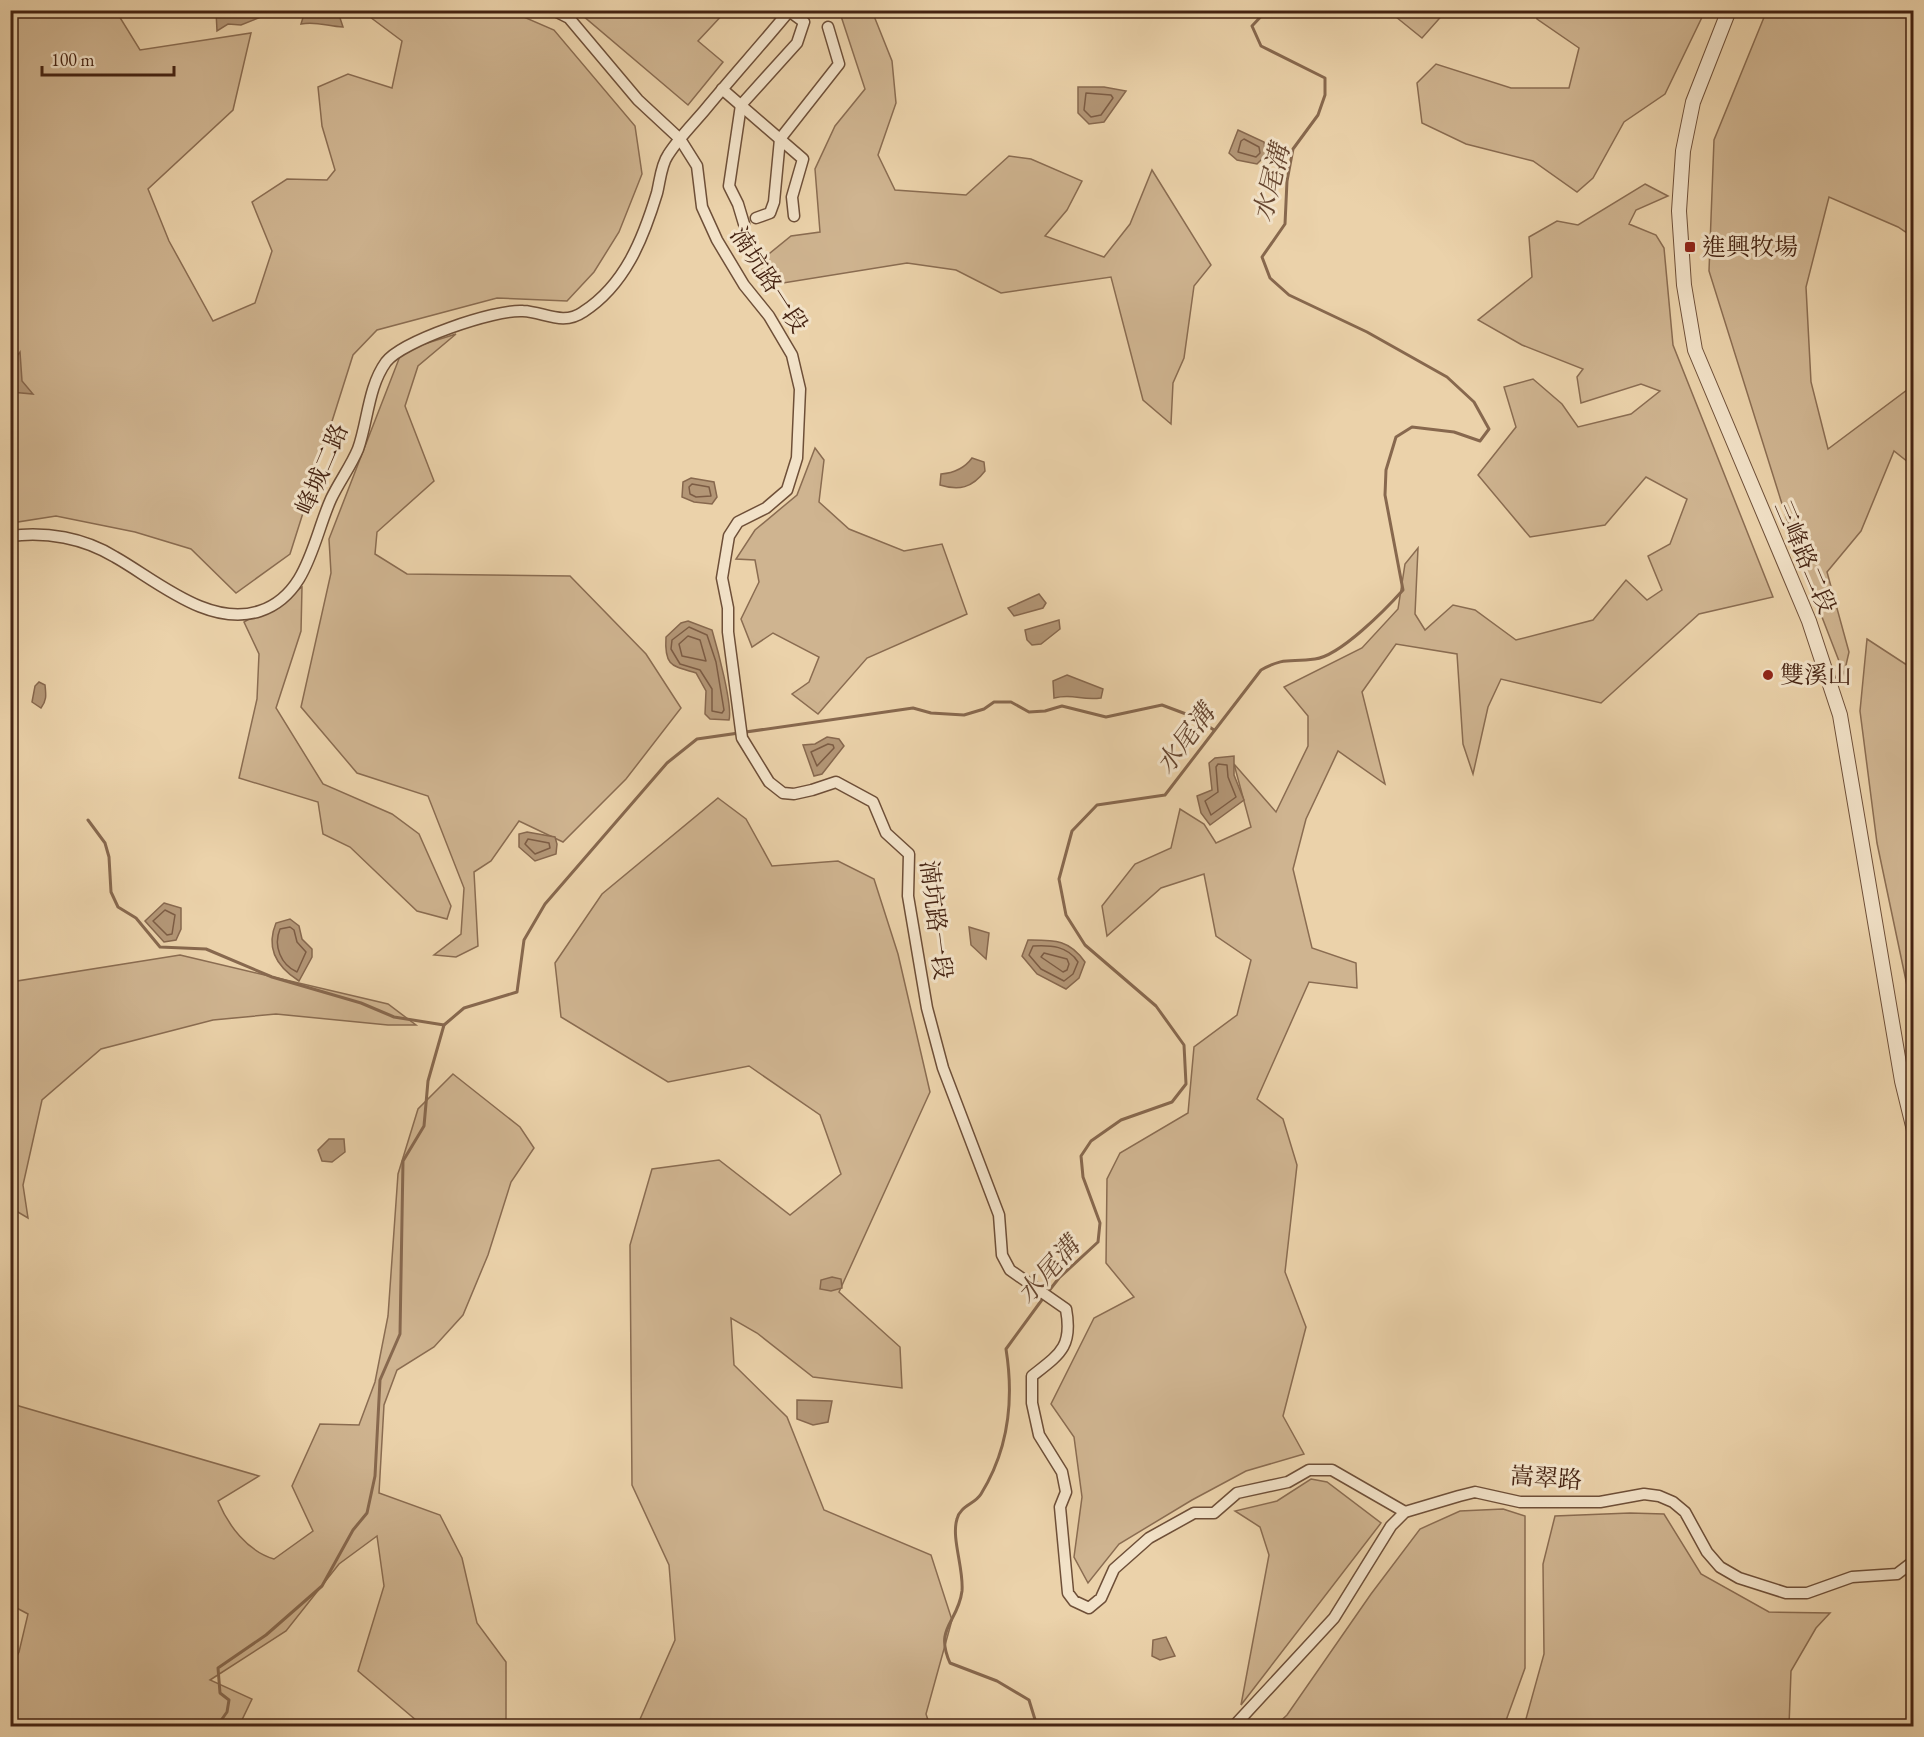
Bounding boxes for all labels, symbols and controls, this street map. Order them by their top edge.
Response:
scale bar [42,39,174,77]
text: 100 m [51,48,95,71]
water label: 水尾溝 [1245,137,1298,225]
street label: 湳坑路一段 [724,221,815,338]
place label: 進興牧場 [1702,231,1798,262]
marker: 進興牧場 [1683,240,1697,254]
street label: 峰城二路 [289,419,355,519]
street label: 三峰路二段 [1768,496,1843,618]
place label: 雙溪山 [1780,659,1852,690]
marker: 雙溪山 [1761,668,1775,682]
water label: 水尾溝 [1148,694,1224,780]
street label: 湳坑路一段 [914,858,959,981]
water label: 水尾溝 [1009,1227,1089,1310]
street label: 嵩翠路 [1509,1460,1583,1495]

